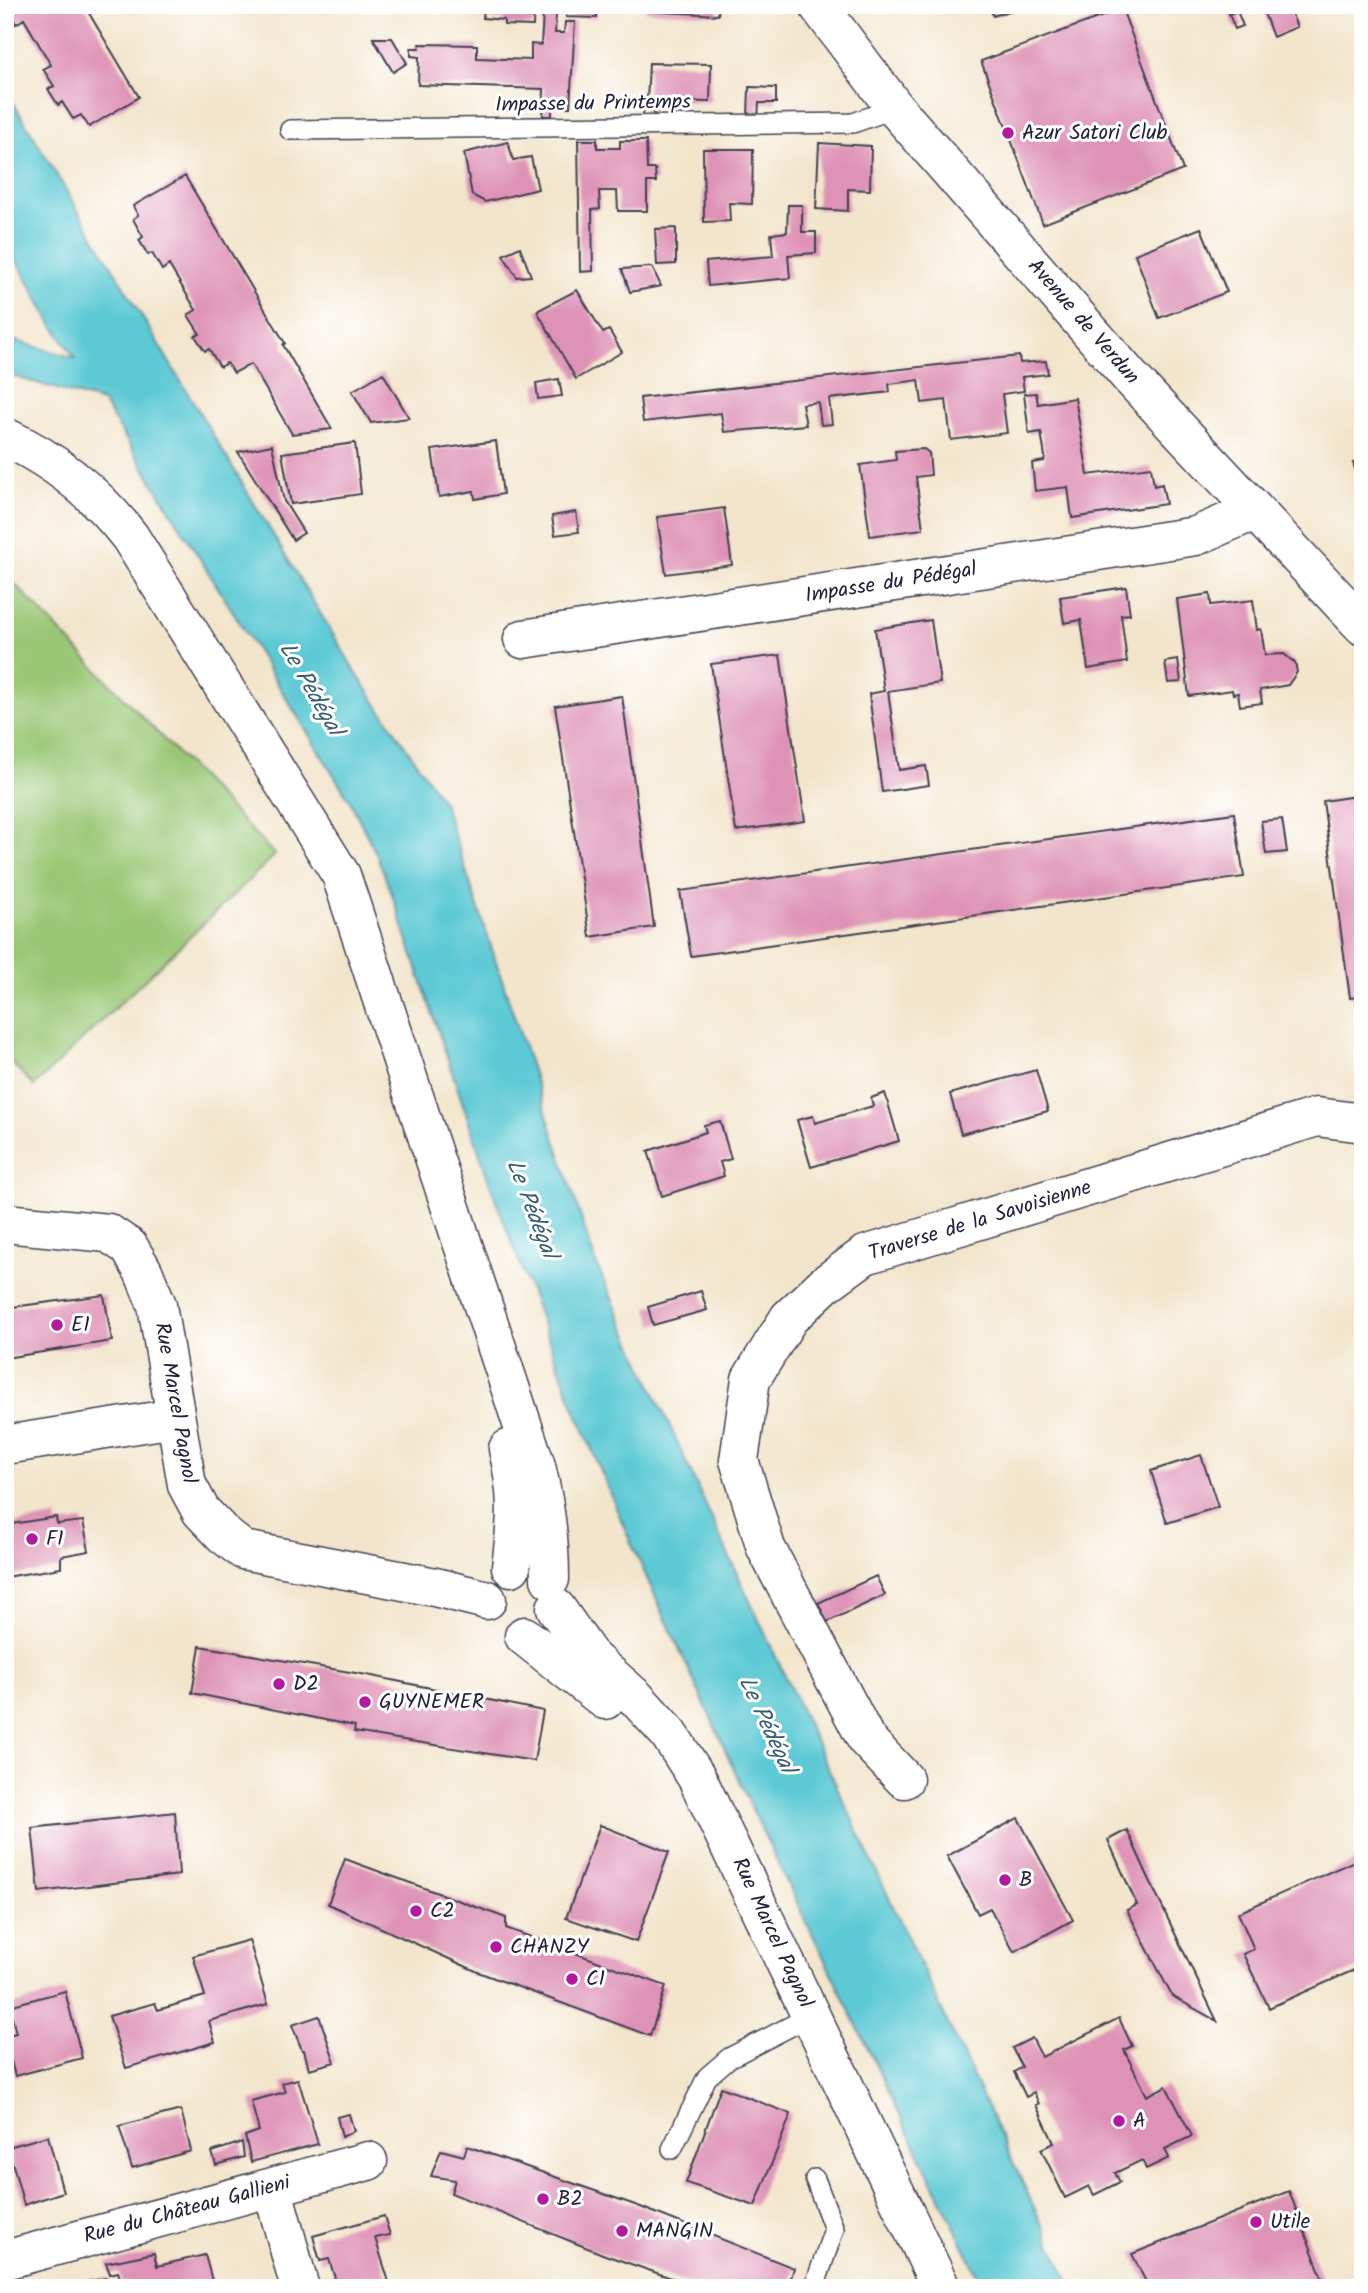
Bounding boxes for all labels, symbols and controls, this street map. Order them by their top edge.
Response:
street label: Impasse du Printemps [495,86,691,122]
place label: Azur Satori Club [1022,117,1167,150]
marker: Azur Satori Club [1000,125,1016,141]
street label: Avenue de Verdun [1019,252,1147,392]
street label: Impasse du Pédégal [803,553,979,613]
water label: Le Pédégal [269,635,354,747]
water label: Le Pédégal [496,1154,568,1268]
street label: Traverse de la Savoisienne [864,1171,1096,1271]
place label: E1 [71,1309,90,1342]
marker: E1 [49,1317,65,1333]
street label: Rue Marcel Pagnol [145,1320,205,1486]
place label: F1 [46,1523,64,1556]
marker: F1 [24,1531,40,1547]
place label: D2 [293,1668,319,1701]
water label: Le Pédégal [728,1670,806,1784]
marker: D2 [271,1676,287,1692]
place label: GUYNEMER [379,1686,484,1719]
marker: GUYNEMER [357,1694,373,1710]
street label: Rue Marcel Pagnol [723,1852,821,2014]
place label: B [1019,1864,1032,1897]
marker: B [997,1872,1013,1888]
place label: C2 [430,1895,455,1928]
marker: C2 [408,1903,424,1919]
place label: CHANZY [510,1931,590,1964]
marker: CHANZY [488,1939,504,1955]
place label: C1 [586,1963,605,1996]
marker: C1 [564,1971,580,1987]
place label: A [1133,2105,1146,2138]
marker: A [1111,2113,1127,2129]
street label: Rue du Château Gallieni [80,2166,295,2253]
place label: B2 [557,2183,583,2216]
marker: B2 [535,2191,551,2207]
place label: Utile [1270,2206,1311,2239]
marker: Utile [1248,2214,1264,2230]
place label: MANGIN [636,2215,713,2248]
marker: MANGIN [614,2223,630,2239]

